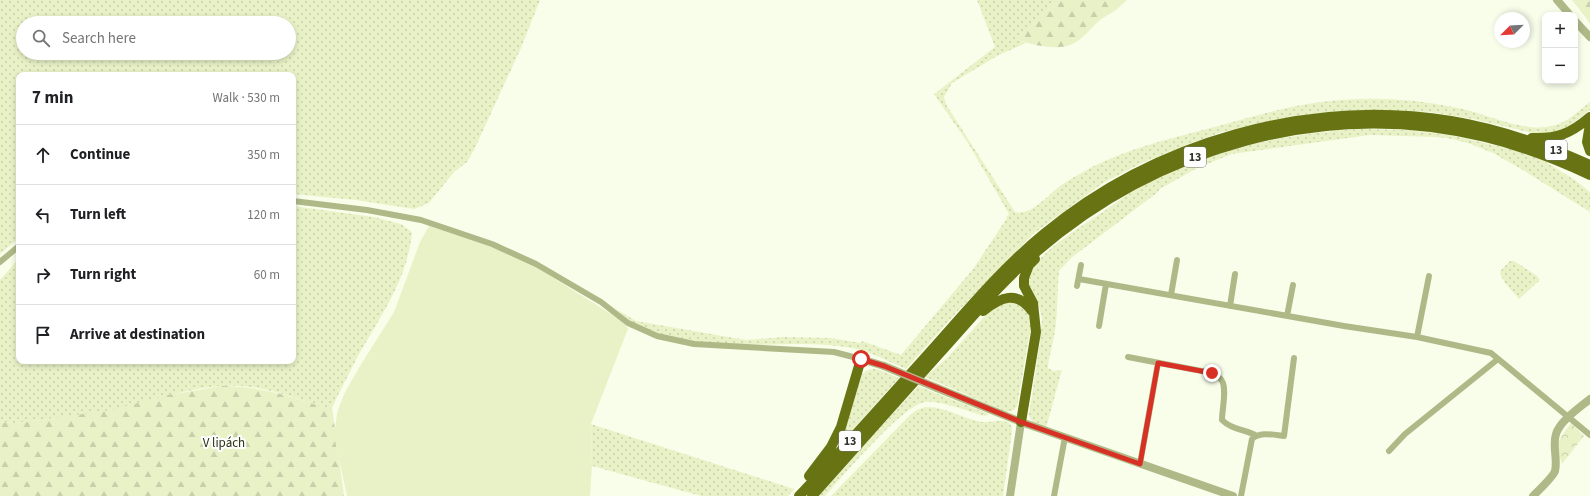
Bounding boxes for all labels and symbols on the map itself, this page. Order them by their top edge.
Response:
north arrow [1494,12,1530,48]
road number: 13 [1545,140,1567,160]
road number: 13 [1184,147,1206,167]
route start [852,350,870,368]
route end [1203,364,1221,382]
road number: 13 [839,431,861,451]
park label: V lipách [203,434,245,452]

